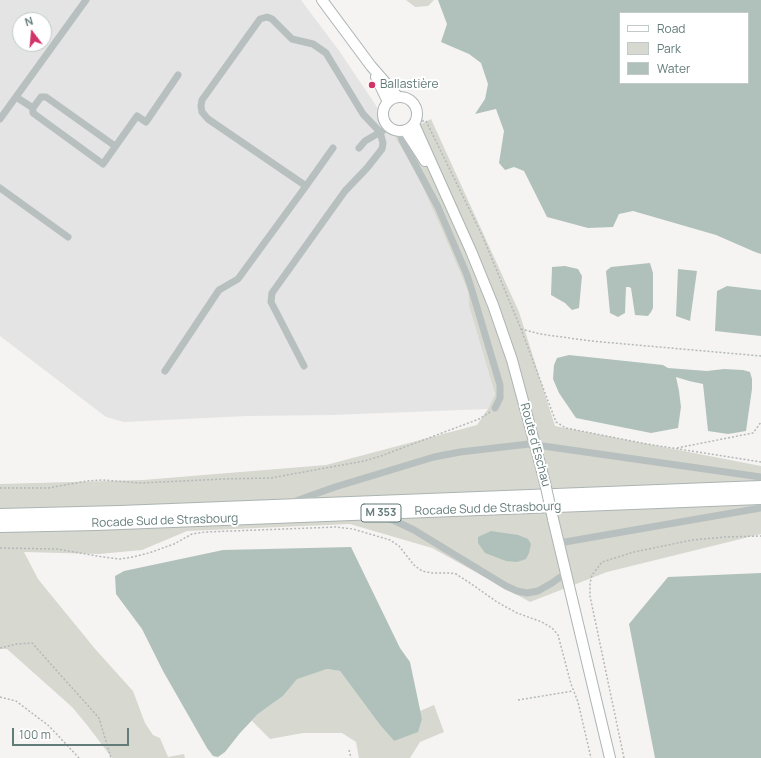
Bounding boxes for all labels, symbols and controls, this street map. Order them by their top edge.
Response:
north arrow [12,12,52,52]
legend [619,12,749,84]
text: N [23,13,35,29]
text: Road [657,20,685,37]
text: Park [657,40,681,57]
text: Water [657,60,690,77]
place label: Ballastière [380,78,438,92]
marker: Ballastière [367,80,377,90]
street label: Route d'Eschau [517,402,553,488]
street label: Rocade Sud de Strasbourg [414,499,562,519]
road number: M 353 [361,504,401,522]
street label: Rocade Sud de Strasbourg [91,511,239,531]
scale bar [14,720,131,746]
text: 100 m [19,726,51,743]

